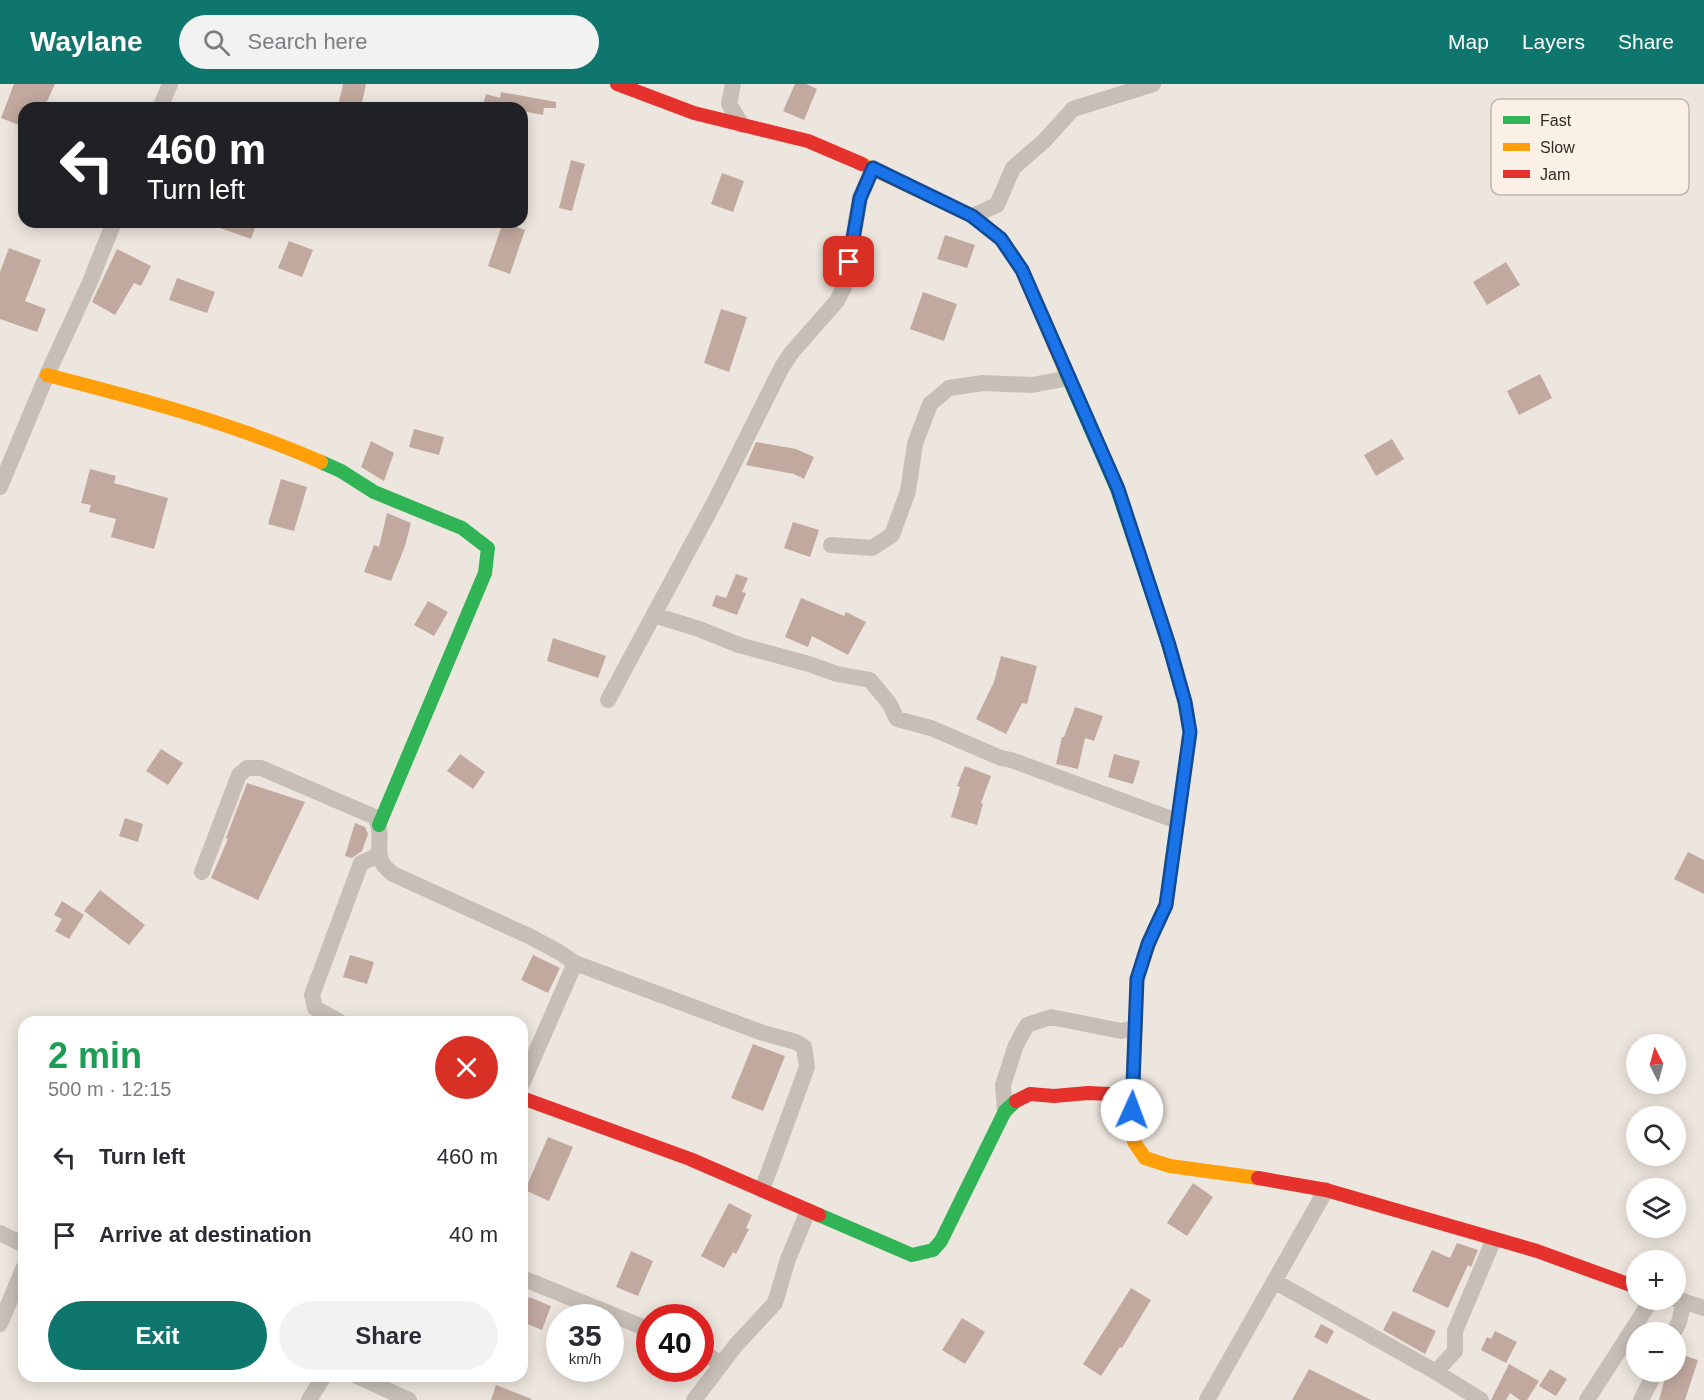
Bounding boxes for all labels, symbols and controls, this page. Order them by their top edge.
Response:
search box [179,15,599,69]
text: Waylane [30,26,143,57]
icon: search [200,26,233,59]
text: Search here [248,29,367,54]
text: Map [1448,30,1489,53]
text: Layers [1522,30,1585,53]
text: Share [1618,30,1674,53]
legend [1491,99,1689,195]
text: Fast [1540,112,1572,129]
icon: left [48,126,126,204]
text: 460 m [147,126,266,173]
text: Slow [1540,139,1575,156]
text: Jam [1540,166,1570,183]
text: Turn left [147,175,245,205]
pin [823,236,874,287]
icon: arrive [832,245,865,278]
north arrow [1626,1034,1686,1094]
map controls [1626,1034,1686,1382]
text: 2 min [48,1035,142,1076]
button: close [435,1036,498,1099]
text: 500 m · 12:15 [48,1078,171,1100]
position arrow [1100,1078,1164,1142]
button: search [1626,1106,1686,1166]
icon: left [48,1141,81,1174]
text: Turn left [99,1144,185,1169]
text: 460 m [437,1144,498,1169]
button: layers [1626,1178,1686,1238]
icon: arrive [48,1219,81,1252]
text: Arrive at destination [99,1222,312,1247]
text: 40 m [449,1222,498,1247]
button: + [1626,1250,1686,1310]
button: Exit [48,1301,267,1370]
button: Share [279,1301,498,1370]
speed limit sign: 40 [636,1304,714,1382]
text: 35 [568,1319,602,1352]
button: − [1626,1322,1686,1382]
text: km/h [569,1350,601,1367]

